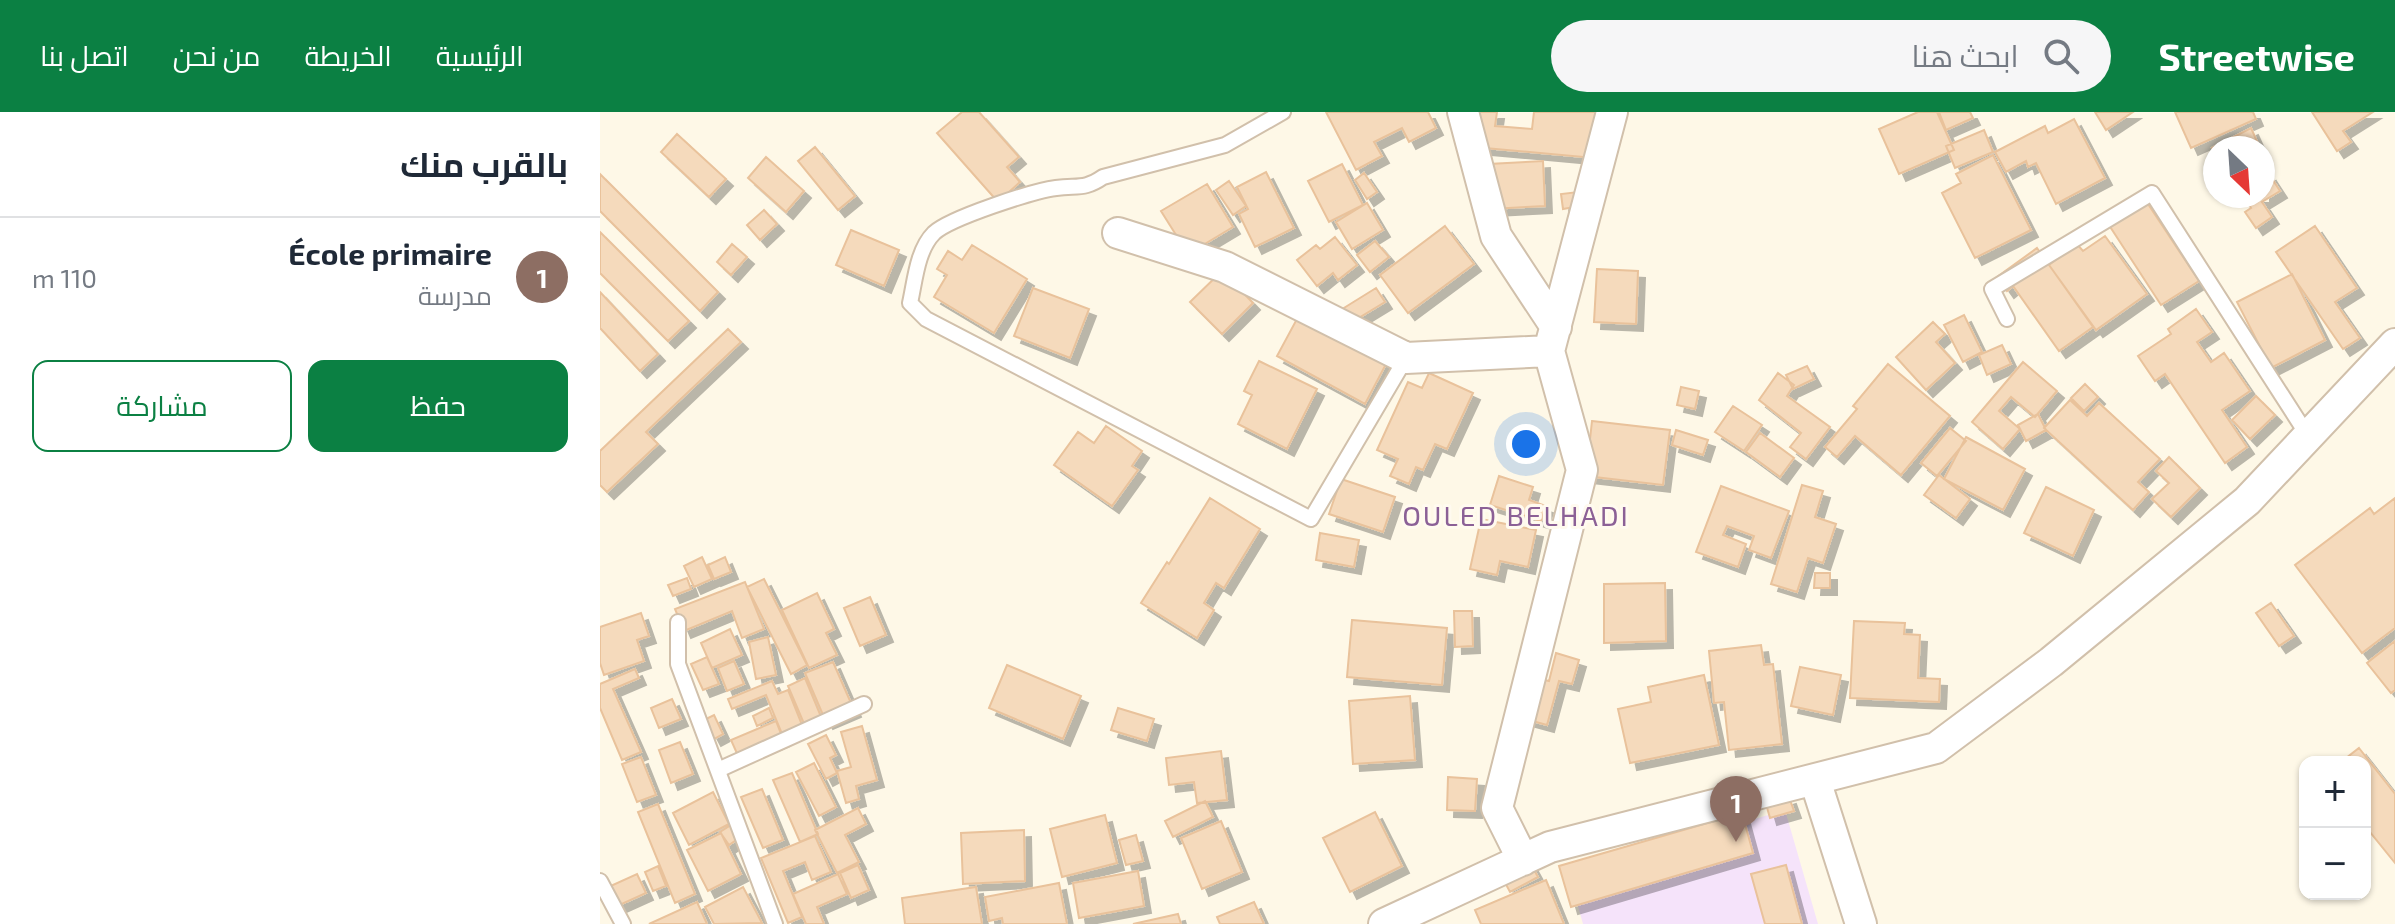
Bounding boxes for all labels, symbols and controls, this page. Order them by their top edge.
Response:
search box [1551,20,2111,92]
text: Streetwise [2159,33,2355,79]
icon: search [2039,34,2083,78]
text: ابحث هنا [1912,37,2019,73]
text: اتصل بنا [40,38,129,72]
text: من نحن [173,38,260,72]
text: الخريطة [304,38,392,72]
text: الرئيسية [436,38,524,72]
north arrow [2203,136,2275,208]
text: بالقرب منك [400,143,568,184]
text: École primaire [288,235,492,271]
text: 110 m [32,262,97,293]
text: 1 [536,262,548,293]
text: مدرسة [418,279,492,310]
button: مشاركة [32,360,292,452]
button: حفظ [308,360,568,452]
your location [1506,424,1546,464]
district label: OULED BELHADI [1402,498,1630,532]
map controls [2299,756,2371,900]
button: + [2299,756,2371,828]
pin: 1 [1710,776,1762,842]
button: − [2299,828,2371,900]

